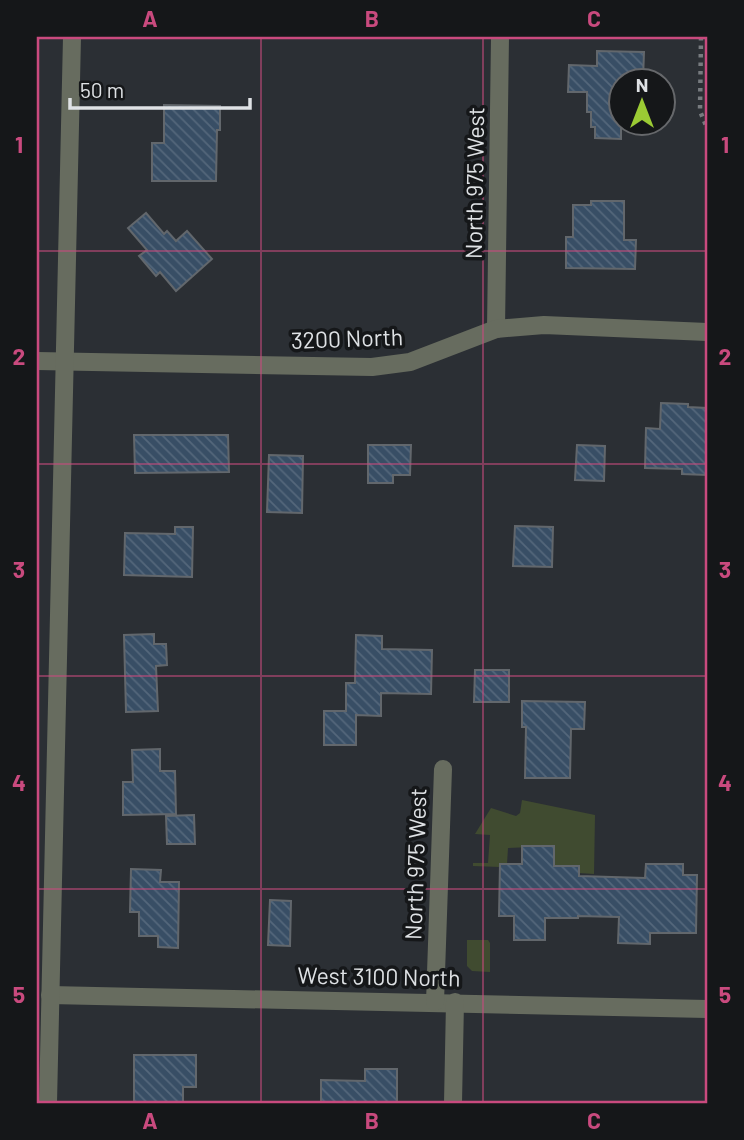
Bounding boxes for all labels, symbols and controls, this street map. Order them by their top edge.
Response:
text: A [142,4,158,32]
text: B [365,4,379,32]
text: C [587,4,601,32]
scale bar [70,66,250,110]
north arrow [608,66,678,136]
text: N [636,73,648,96]
text: 50 m [80,77,124,102]
street label: North 975 West [459,107,489,259]
text: 1 [15,130,23,158]
text: 1 [721,130,729,158]
street label: 3200 North [290,322,404,354]
text: 2 [13,342,25,370]
text: 2 [719,342,731,370]
text: 3 [13,555,25,583]
text: 3 [719,555,731,583]
text: 4 [12,768,26,796]
text: 4 [718,768,732,796]
street label: North 975 West [398,788,432,940]
street label: West 3100 North [297,961,461,991]
text: 5 [13,980,25,1008]
text: 5 [719,980,731,1008]
text: A [142,1106,158,1134]
text: B [365,1106,379,1134]
text: C [587,1106,601,1134]

